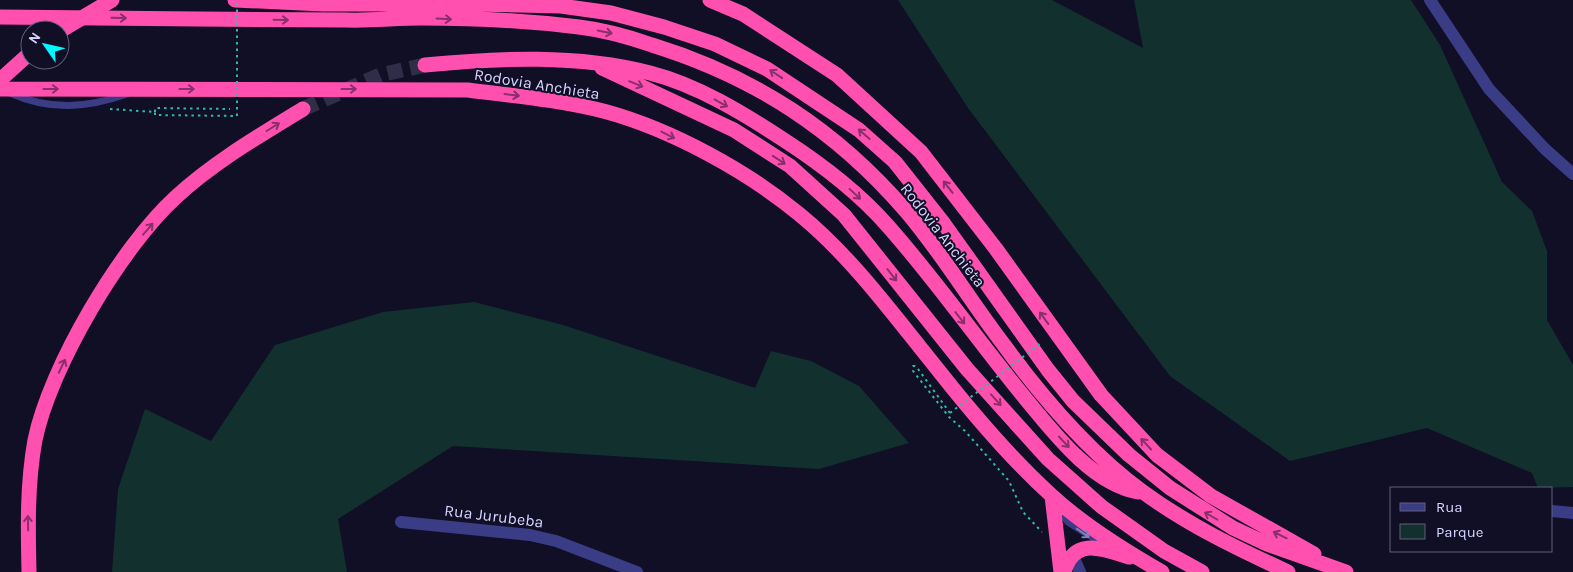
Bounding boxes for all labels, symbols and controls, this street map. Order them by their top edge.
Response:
one-way arrow [110,13,126,23]
one-way arrow [272,15,289,25]
one-way arrow [435,15,451,24]
north arrow [20,20,70,70]
one-way arrow [597,28,613,37]
text: N [25,29,44,47]
street label: Rodovia Anchieta [473,65,601,103]
one-way arrow [769,69,783,79]
one-way arrow [628,81,643,90]
one-way arrow [43,84,59,94]
one-way arrow [178,84,195,94]
one-way arrow [341,84,357,94]
one-way arrow [503,90,519,100]
one-way arrow [713,99,728,109]
one-way arrow [266,122,280,132]
one-way arrow [857,129,870,140]
one-way arrow [660,131,675,140]
one-way arrow [772,154,786,165]
street label: Rodovia Anchieta [896,179,990,291]
one-way arrow [942,181,953,194]
one-way arrow [849,188,861,200]
one-way arrow [142,222,153,235]
one-way arrow [887,268,897,282]
one-way arrow [955,311,966,324]
one-way arrow [1039,311,1049,325]
one-way arrow [58,359,67,374]
one-way arrow [990,394,1001,407]
one-way arrow [1058,436,1070,449]
one-way arrow [1140,437,1152,450]
legend [1390,487,1553,552]
text: Rua [1436,498,1463,516]
street label: Rua Jurubeba [443,500,545,532]
one-way arrow [1205,510,1219,520]
one-way arrow [23,516,33,532]
text: Parque [1436,523,1484,541]
one-way arrow [1076,528,1090,538]
one-way arrow [1272,530,1287,540]

